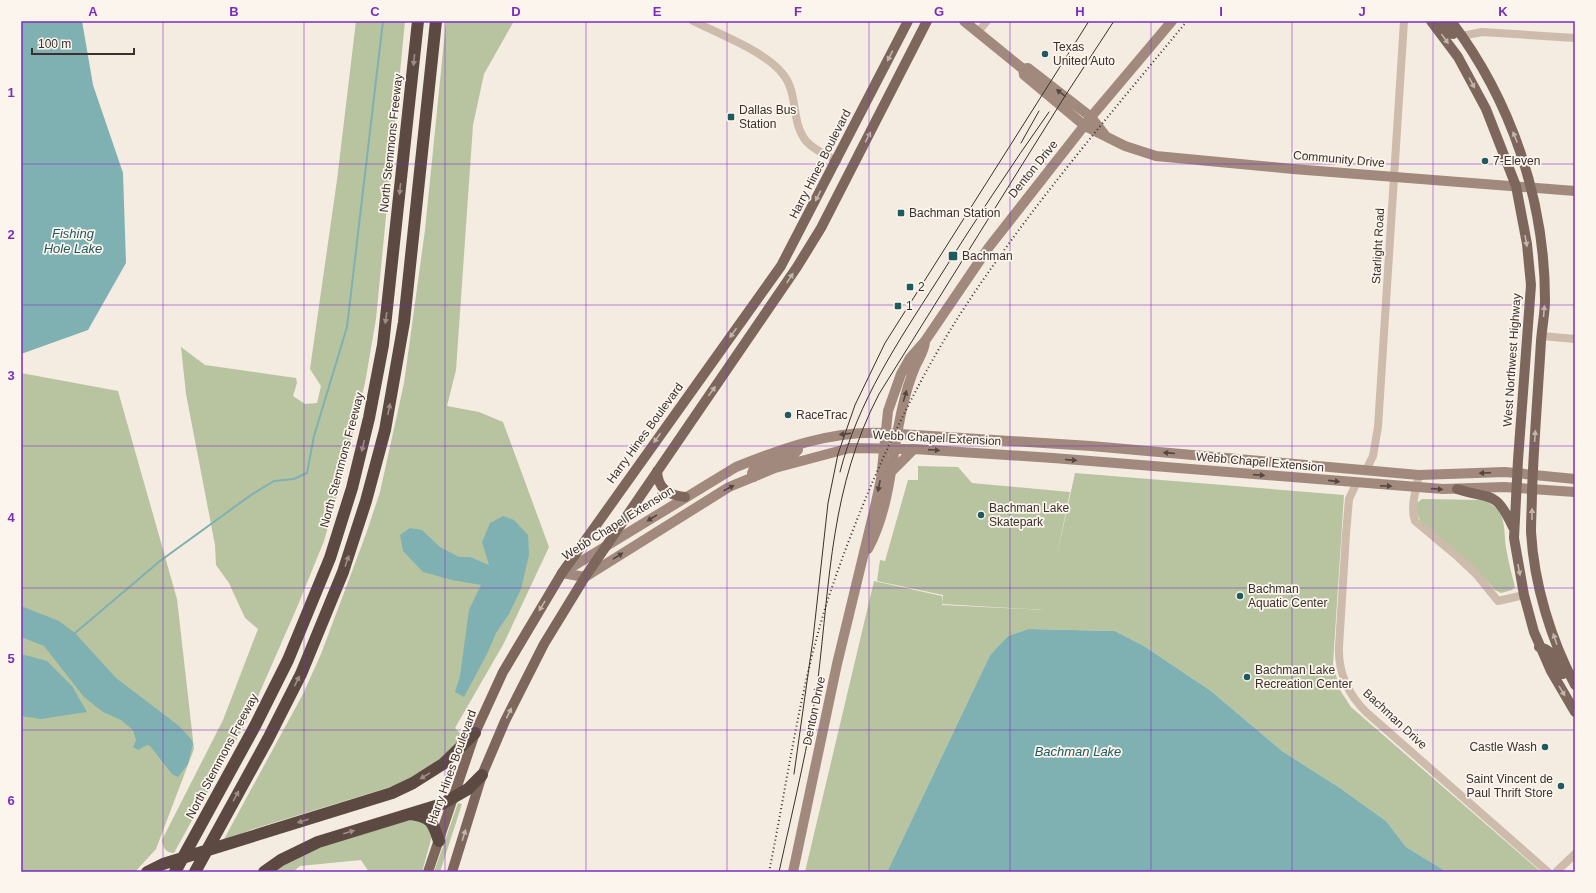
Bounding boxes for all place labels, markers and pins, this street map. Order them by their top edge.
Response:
place label: Texas United Auto [1053,40,1115,68]
marker: Texas United Auto [1040,49,1050,59]
place label: Dallas Bus Station [739,103,796,131]
marker: Dallas Bus Station [726,112,736,122]
place label: 7-Eleven [1493,154,1540,168]
marker: 7-Eleven [1480,156,1490,166]
place label: Bachman Station [909,206,1000,220]
marker: Bachman Station [896,208,906,218]
place label: Bachman [962,249,1013,263]
marker: Bachman [947,250,959,262]
place label: 2 [918,280,925,294]
marker: 2 [905,282,915,292]
place label: 1 [906,299,913,313]
marker: 1 [893,301,903,311]
place label: RaceTrac [796,408,848,422]
marker: RaceTrac [783,410,793,420]
place label: Bachman Lake Skatepark [989,501,1069,529]
marker: Bachman Lake Skatepark [976,510,986,520]
place label: Bachman Aquatic Center [1248,582,1327,610]
marker: Bachman Aquatic Center [1235,591,1245,601]
place label: Bachman Lake Recreation Center [1255,663,1352,691]
marker: Bachman Lake Recreation Center [1242,672,1252,682]
place label: Castle Wash [1469,740,1537,754]
marker: Castle Wash [1540,742,1550,752]
place label: Saint Vincent de Paul Thrift Store [1466,772,1553,800]
marker: Saint Vincent de Paul Thrift Store [1556,781,1566,791]

